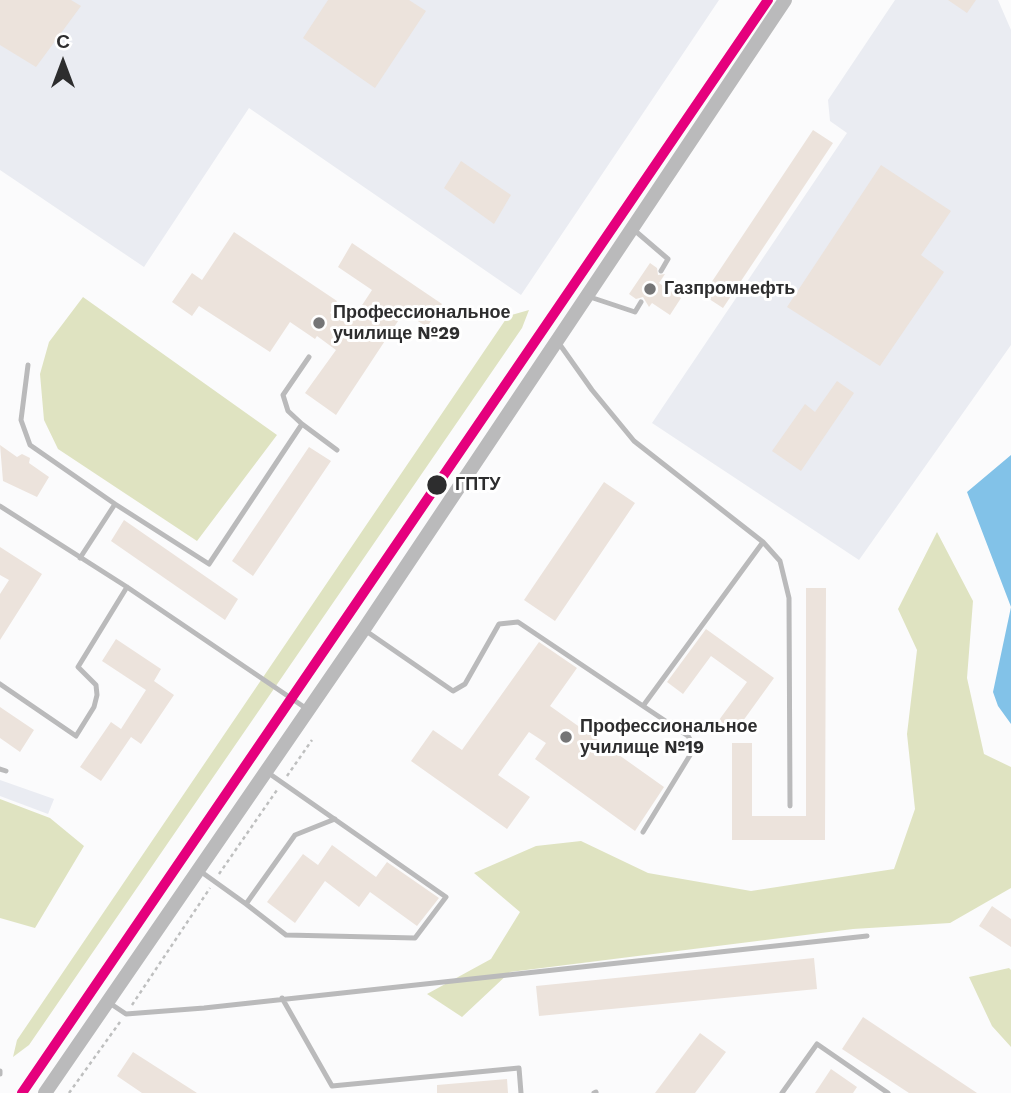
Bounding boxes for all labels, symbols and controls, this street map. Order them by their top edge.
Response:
north arrow [28,28,98,98]
text: С [56,30,70,53]
place label: Газпромнефть [664,278,795,300]
marker: Газпромнефть [642,281,658,297]
place label: Профессиональное училище №29 [333,302,511,344]
marker: Профессиональное училище №29 [311,315,327,331]
marker: ГПТУ [425,473,449,497]
place label: ГПТУ [455,474,500,496]
place label: Профессиональное училище №19 [580,716,758,758]
marker: Профессиональное училище №19 [558,729,574,745]

